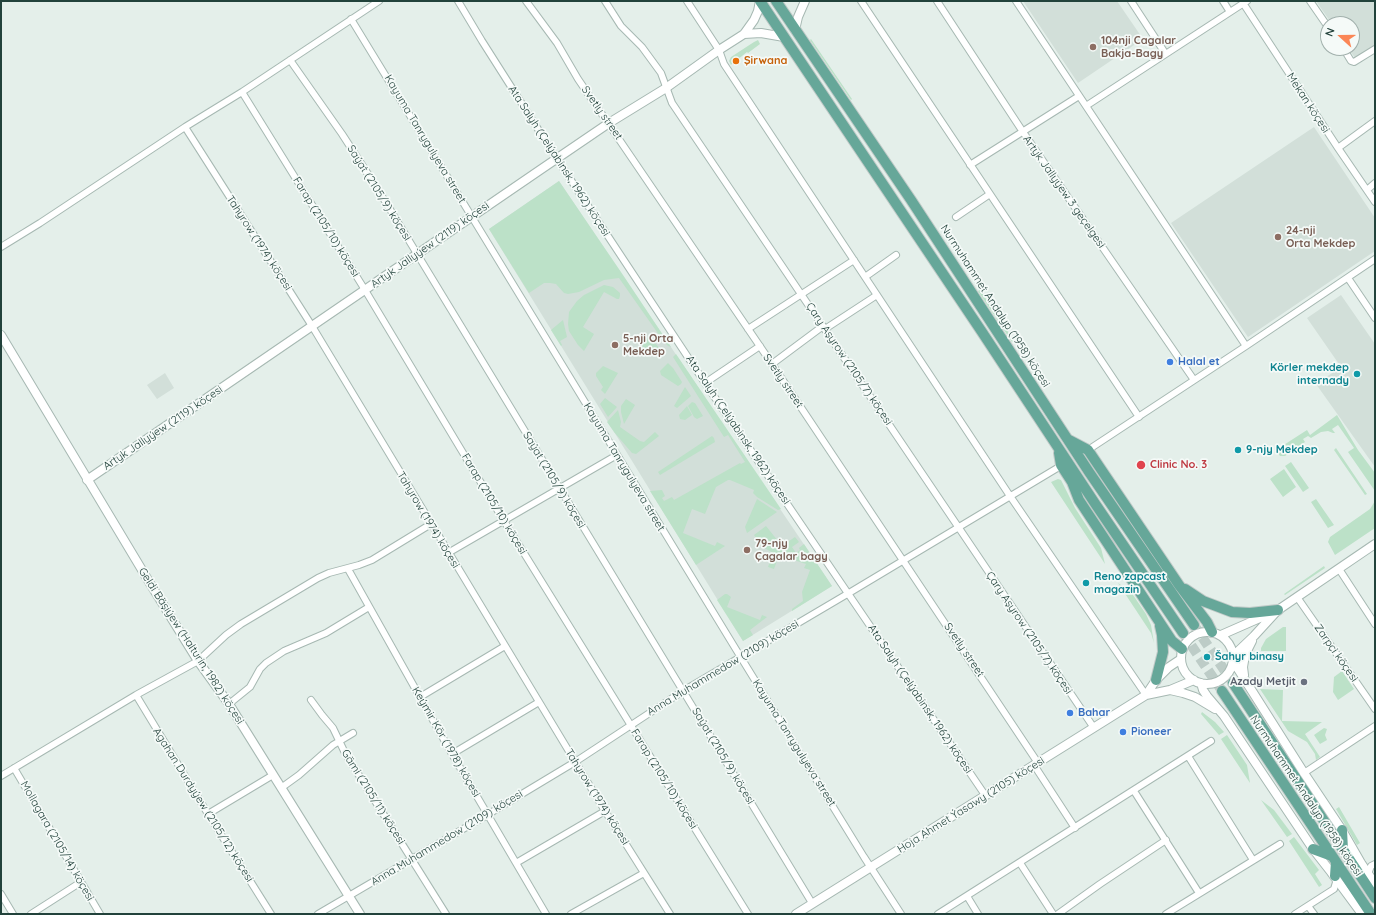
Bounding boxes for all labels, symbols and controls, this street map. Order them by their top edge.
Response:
north arrow [1320,16,1360,56]
text: N [1322,26,1338,38]
place label: 104nji Cagalar Bakja-Bagy [1101,34,1176,60]
marker: 104nji Cagalar Bakja-Bagy [1088,42,1098,52]
place label: Şirwana [744,54,787,68]
marker: Şirwana [731,56,741,66]
street label: Mekan köçesi [1284,70,1332,136]
street label: Kayuma Tanrygulyeva street [381,72,469,206]
street label: Ata Salyh (Çelýabinsk, 1962) köçesi [505,83,613,239]
street label: Svetly street [579,84,625,142]
street label: Artyk Jallyýew 3 geçelgesi [1020,133,1108,251]
street label: Saýat (2105/9) köçesi [344,143,414,243]
street label: Farap (2105/10) köçesi [290,175,362,279]
street label: Tahyrow (1974) köçesi [223,193,295,293]
street label: Artyk Jallyýew (2119) köçesi [368,199,492,291]
street label: Nurmuhammet Andalyp (1958) köçesi [937,222,1053,390]
place label: 24-nji Orta Mekdep [1286,224,1355,250]
marker: 24-nji Orta Mekdep [1273,232,1283,242]
street label: Çary Aşyrow (2105/7) köçesi [803,300,895,428]
place label: 5-nji Orta Mekdep [623,332,673,358]
marker: 5-nji Orta Mekdep [610,340,620,350]
street label: Svetly street [760,351,806,411]
street label: Ata Salyh (Çelýabinsk, 1962) köçesi [683,353,793,507]
place label: Halal et [1178,355,1220,369]
marker: Halal et [1165,357,1175,367]
place label: Körler mekdep internady [1270,361,1349,387]
marker: Körler mekdep internady [1352,369,1362,379]
street label: Artyk Jallyýew (2119) köçesi [101,383,225,473]
street label: Kayuma Tanrygulyeva street [580,400,668,534]
street label: Saýat (2105/9) köçesi [520,429,588,531]
place label: 9-njy Mekdep [1246,443,1318,457]
marker: 9-njy Mekdep [1233,445,1243,455]
street label: Farap (2105/10) köçesi [459,451,529,557]
place label: Clinic No. 3 [1150,458,1207,472]
marker: Clinic No. 3 [1135,459,1147,471]
street label: Tahyrow (1974) köçesi [394,469,462,571]
place label: 79-njy Çagalar bagy [755,537,828,563]
marker: 79-njy Çagalar bagy [742,545,752,555]
street label: Geldi Bäşiýew (Halturin, 1982) köçesi [135,565,247,727]
street label: Çary Aşyrow (2105/7) köçesi [983,569,1075,697]
place label: Reno zapcast magazin [1094,570,1166,596]
marker: Reno zapcast magazin [1081,578,1091,588]
street label: Anna Muhammedow (2109) köçesi [645,617,801,719]
street label: Svetly street [941,620,987,680]
street label: Ata Salyh (Çelýabinsk, 1962) köçesi [865,622,975,776]
street label: Zarpçi köçesi [1311,622,1361,684]
place label: Šahyr binasy [1215,650,1284,664]
marker: Šahyr binasy [1202,652,1212,662]
place label: Azady Metjit [1230,675,1296,689]
street label: Kayuma Tanrygulyeva street [749,677,839,809]
marker: Azady Metjit [1299,677,1309,687]
street label: Keýmir Kör (1978) köçesi [409,684,483,800]
street label: Saýat (2105/9) köçesi [689,705,757,807]
place label: Bahar [1078,706,1110,720]
marker: Bahar [1065,708,1075,718]
street label: Nurmuhammet Andalyp (1958) köçesi [1247,713,1365,879]
street label: Agahan Durdyýew (2105/12) köçesi [150,725,256,885]
place label: Pioneer [1131,725,1171,739]
street label: Farap (2105/10) köçesi [628,727,700,831]
marker: Pioneer [1118,727,1128,737]
street label: Gämi (2105/11) köçesi [338,747,408,847]
street label: Tahyrow (1974) köçesi [562,747,632,847]
street label: Hoja Ahmet Ýasawy (2105) köçesi [895,754,1047,856]
street label: Mollagara (2105/14) köçesi [17,779,97,903]
street label: Anna Muhammedow (2109) köçesi [369,787,525,889]

